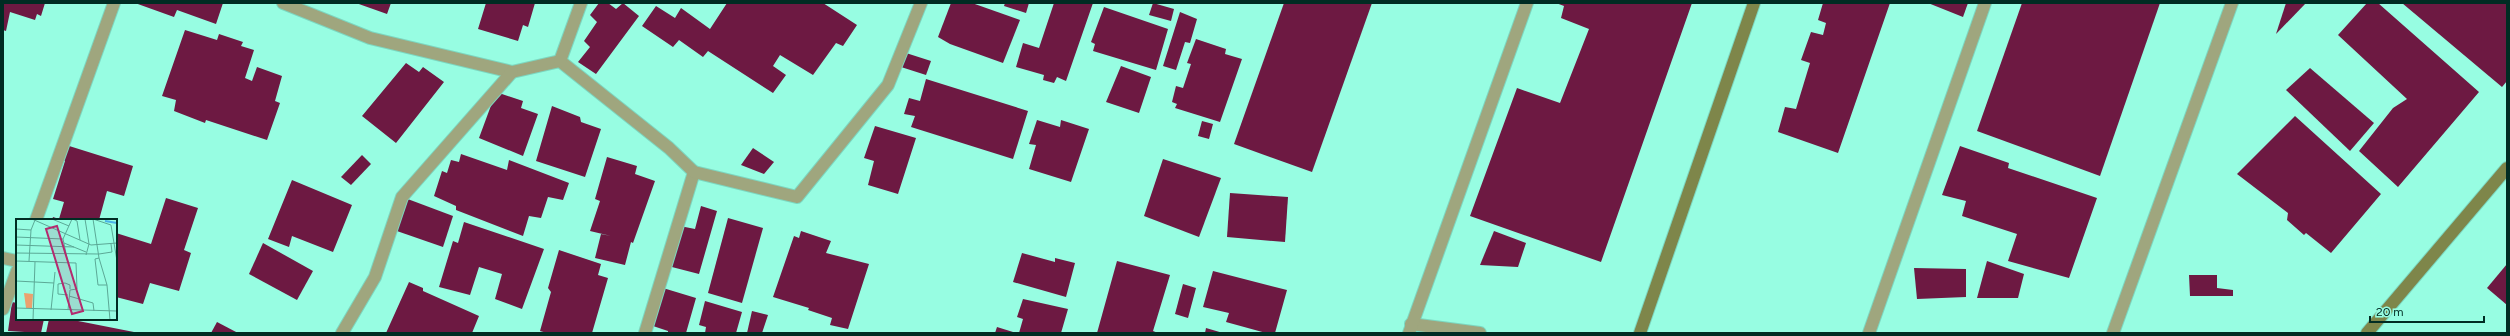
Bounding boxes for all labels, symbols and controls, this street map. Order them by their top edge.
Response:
inset map [16,219,117,320]
scale bar [2370,298,2484,324]
text: 20 m [2376,305,2404,319]

